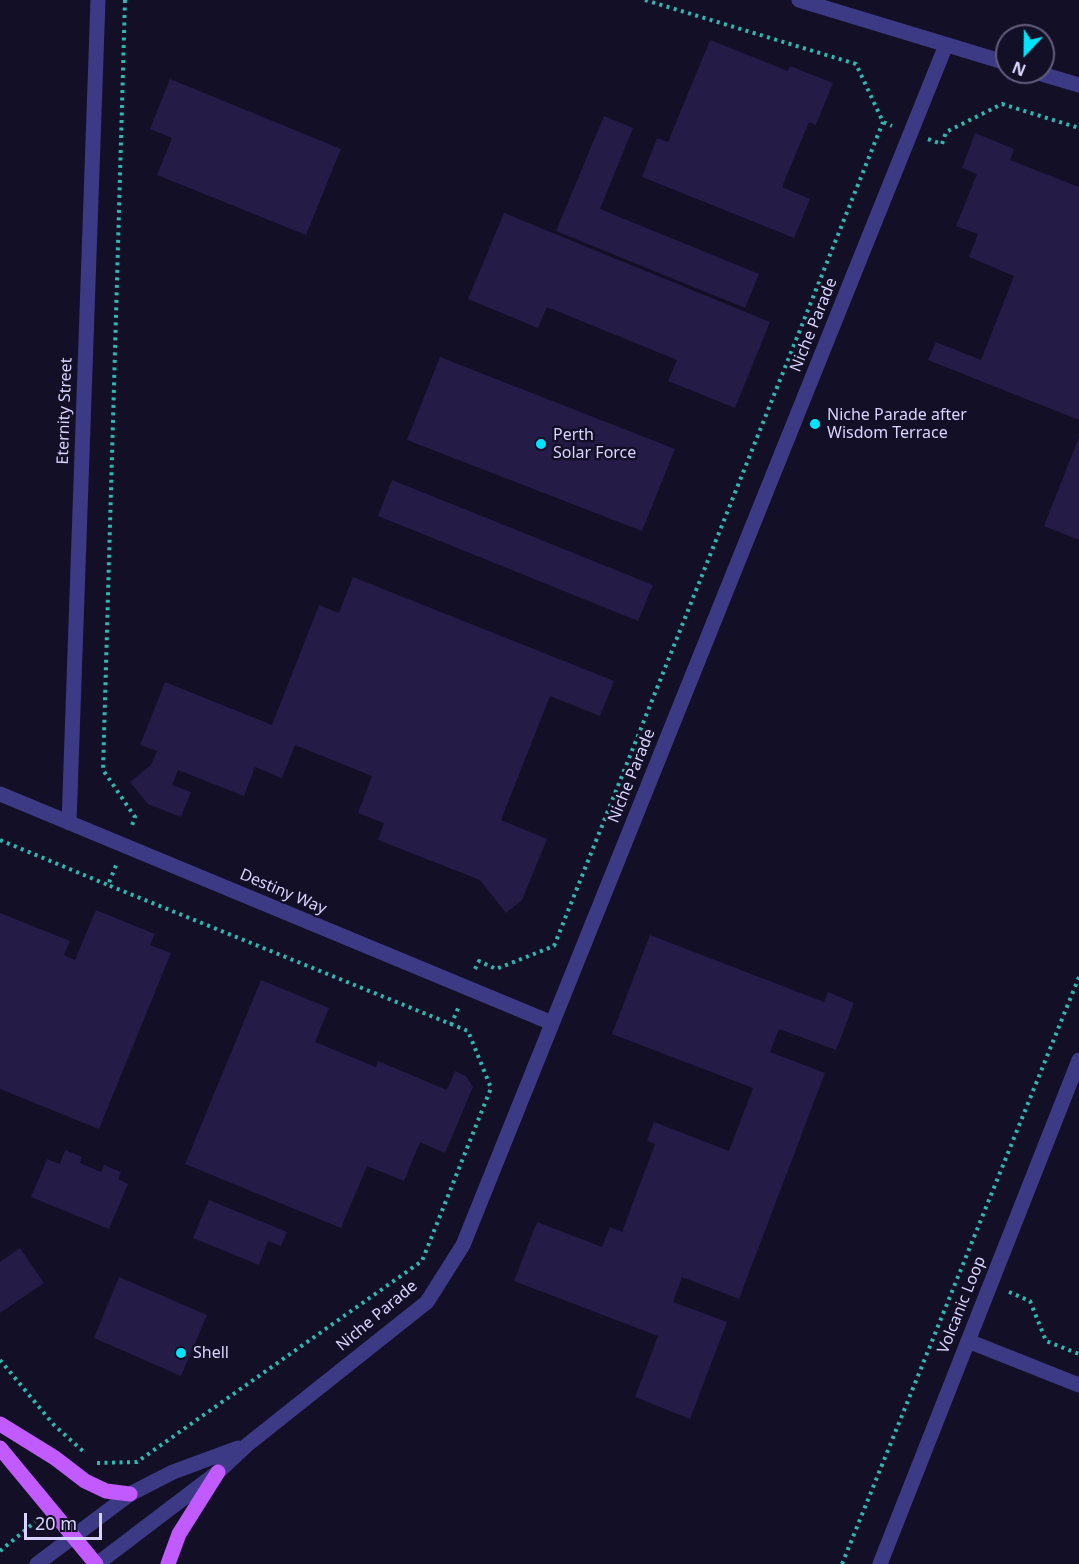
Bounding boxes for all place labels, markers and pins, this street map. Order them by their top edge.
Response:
place label: Niche Parade after Wisdom Terrace [827,405,967,443]
marker: Niche Parade after Wisdom Terrace [808,417,822,431]
place label: Perth Solar Force [553,425,636,463]
marker: Perth Solar Force [534,437,548,451]
place label: Shell [193,1343,229,1363]
marker: Shell [174,1346,188,1360]

